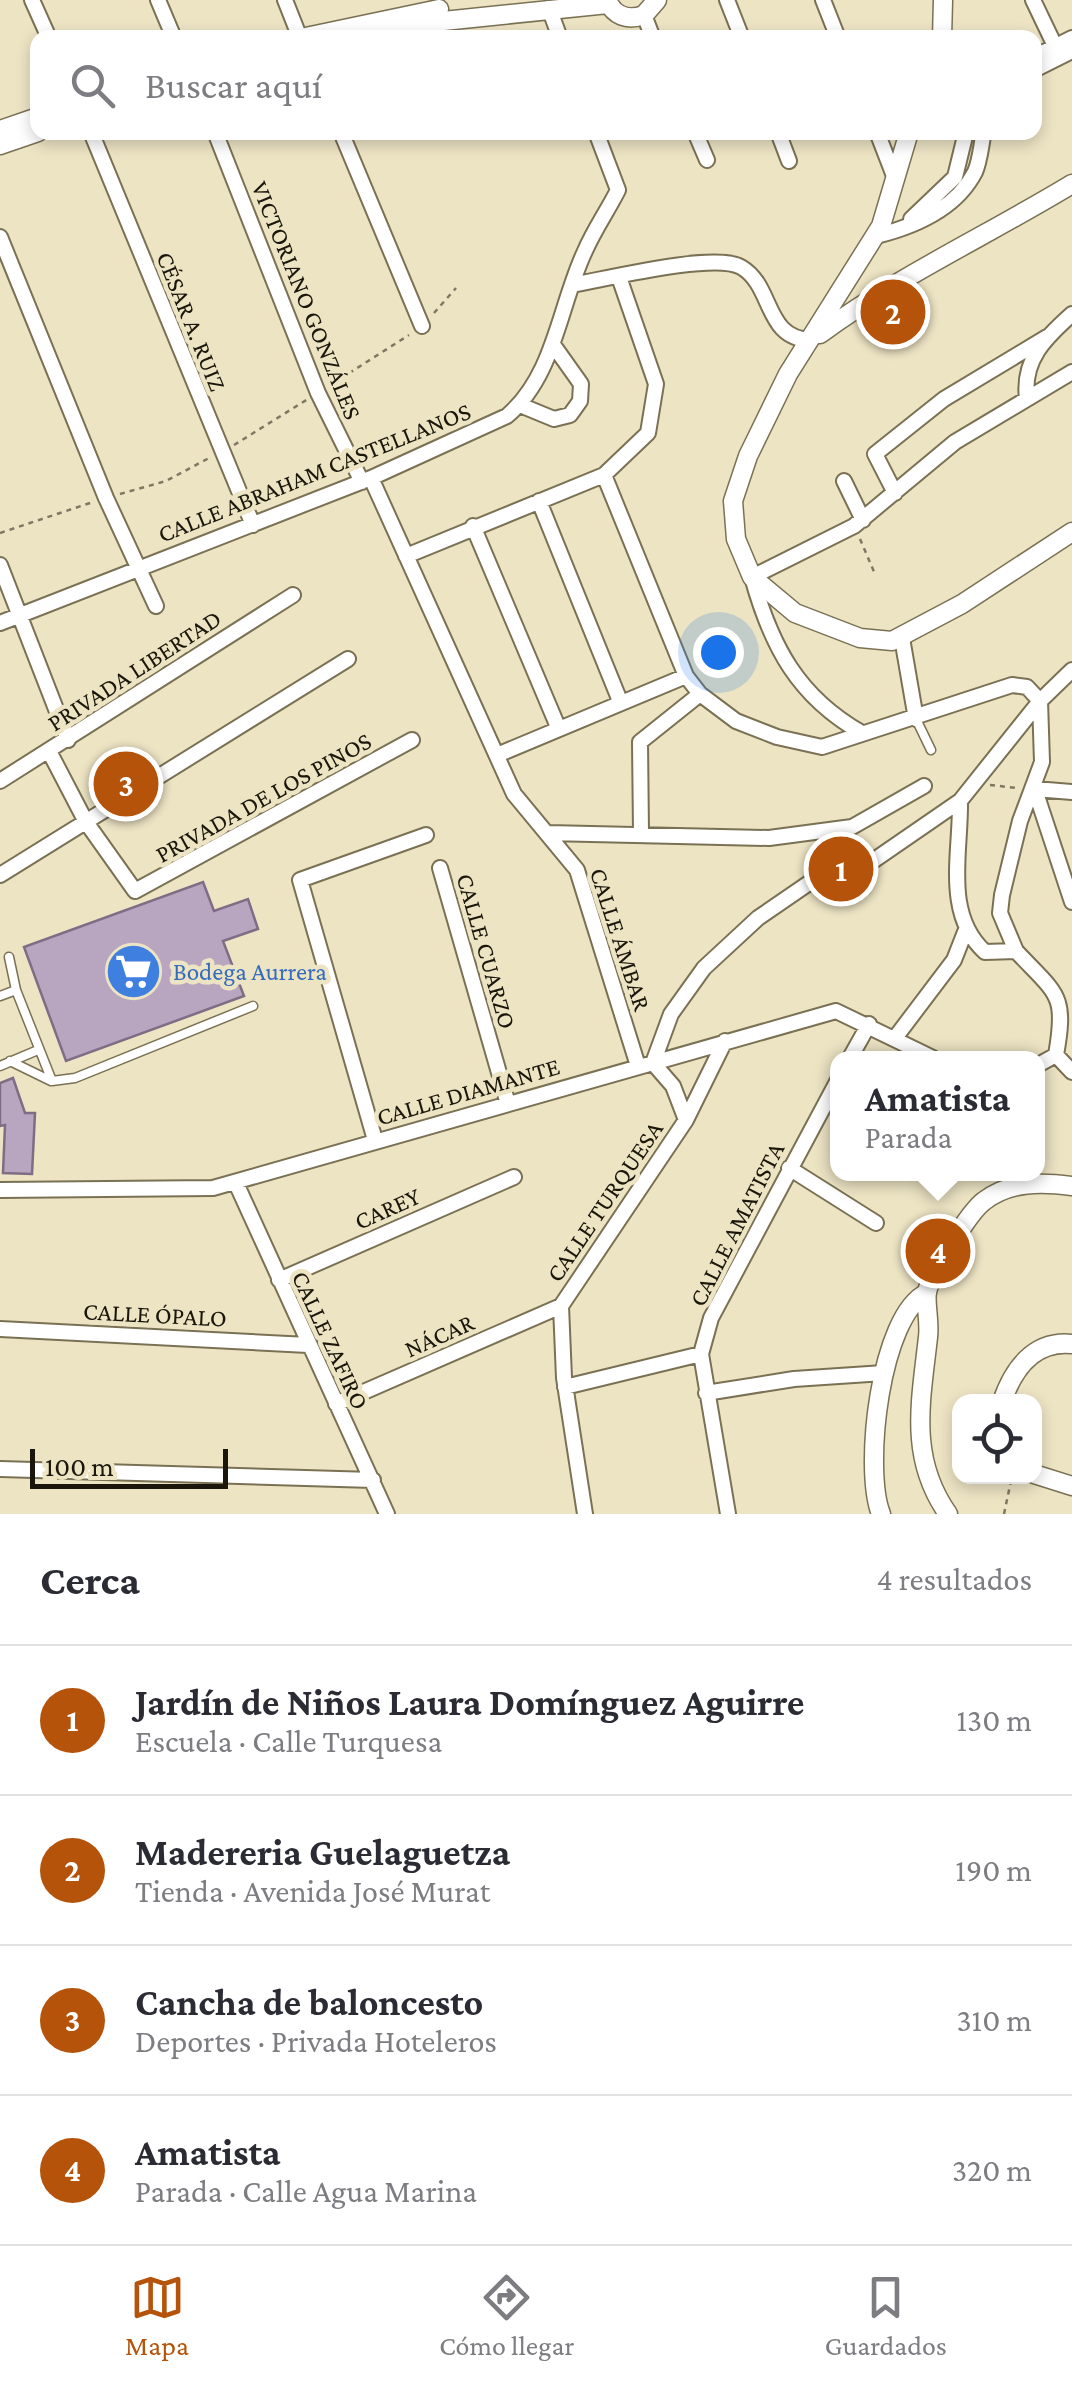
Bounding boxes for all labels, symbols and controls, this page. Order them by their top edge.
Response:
search box [30,30,1042,140]
icon: search [65,58,120,113]
text: Buscar aquí [145,64,322,106]
street label: VICTORIANO GONZÁLES [246,177,367,423]
street label: CÉSAR A. RUIZ [151,248,232,395]
pin: 2 [860,274,926,350]
street label: CALLE ABRAHAM CASTELLANOS [154,397,474,548]
street label: PRIVADA LIBERTAD [43,604,226,736]
your location [693,627,744,678]
street label: PRIVADA DE LOS PINOS [151,727,376,868]
pin: 3 [94,746,158,822]
pin: 1 [808,832,874,906]
street label: CALLE ÁMBAR [585,864,656,1014]
street label: CALLE CUARZO [451,871,522,1032]
supermarket icon: Bodega Aurrera [104,941,164,1001]
place label: Bodega Aurrera [173,958,327,986]
popup [830,1051,1045,1181]
street label: CALLE DIAMANTE [374,1052,563,1130]
text: Amatista [865,1077,1010,1119]
street label: CALLE TURQUESA [541,1115,669,1287]
text: Parada [865,1119,952,1155]
street label: CALLE AMATISTA [684,1137,790,1311]
street label: CAREY [350,1182,425,1235]
pin: 4 [906,1214,970,1288]
street label: CALLE ZAFIRO [287,1267,374,1414]
street label: CALLE ÓPALO [83,1297,227,1332]
street label: NÁCAR [400,1308,478,1363]
map controls [952,1394,1042,1484]
button: locate [952,1394,1042,1484]
scale bar [30,1444,228,1488]
text: 100 m [45,1451,114,1482]
text: Cerca [40,1556,140,1603]
text: 4 resultados [876,1561,1032,1597]
text: Jardín de Niños Laura Domínguez Aguirre [135,1681,804,1723]
text: 1 [67,1702,78,1738]
text: 130 m [956,1702,1032,1738]
text: Escuela · Calle Turquesa [135,1723,442,1759]
text: Madereria Guelaguetza [135,1831,510,1873]
text: 2 [64,1852,81,1888]
text: 190 m [955,1852,1032,1888]
text: Tienda · Avenida José Murat [135,1873,490,1909]
text: Cancha de baloncesto [135,1981,483,2023]
text: 3 [65,2002,80,2038]
text: 310 m [956,2002,1032,2038]
text: Deportes · Privada Hoteleros [135,2023,497,2059]
text: Amatista [135,2131,281,2173]
text: 4 [64,2152,81,2188]
text: 320 m [952,2152,1032,2188]
text: Parada · Calle Agua Marina [135,2173,477,2209]
tab: Mapa [125,2270,189,2361]
tab: Cómo llegar [439,2270,574,2361]
tab: Guardados [825,2270,947,2361]

